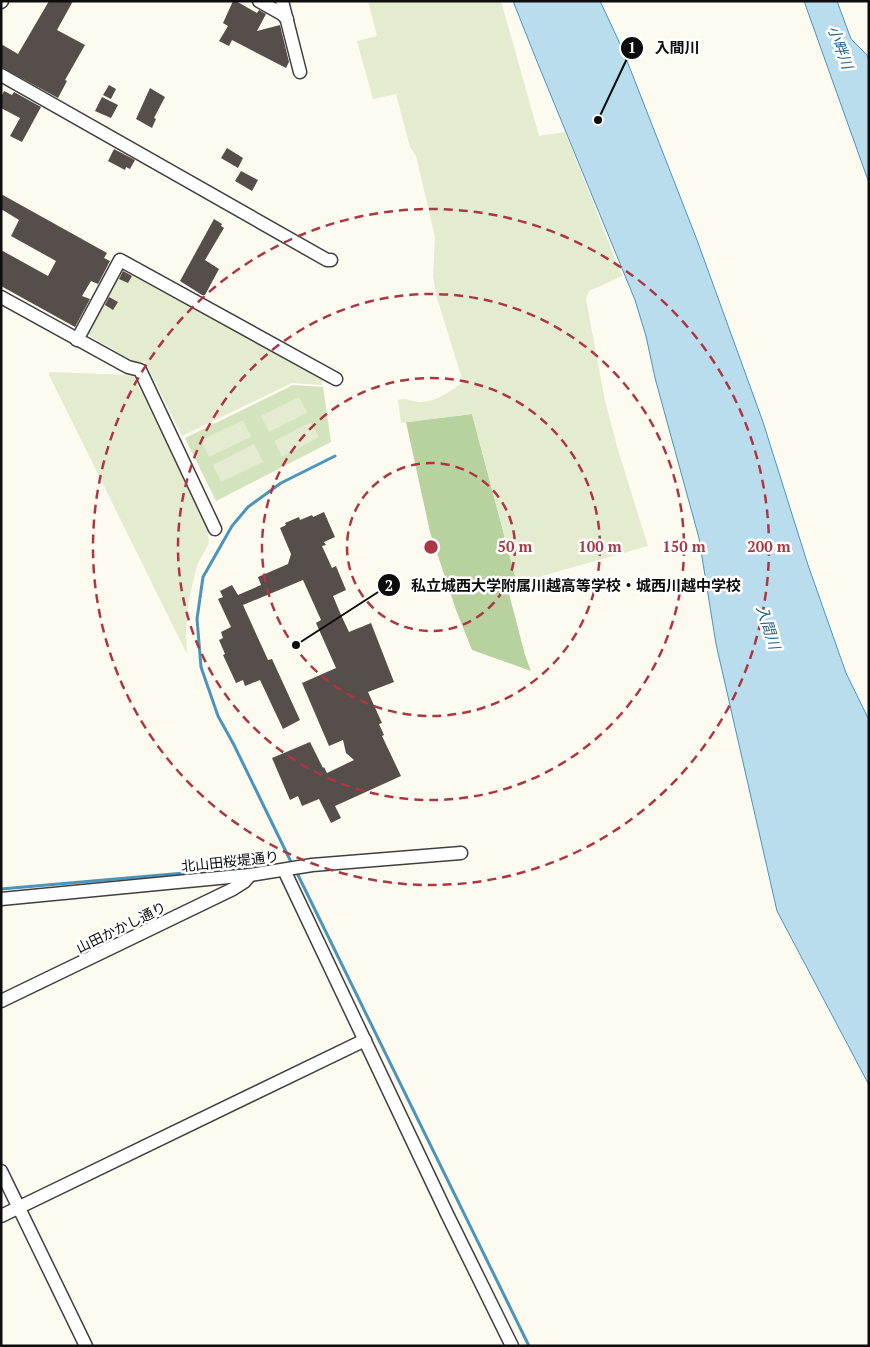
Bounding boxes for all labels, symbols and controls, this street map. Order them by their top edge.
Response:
water label: 小畔川 [824,22,859,73]
callout: 入間川 [619,33,709,63]
text: 1 [628,37,636,57]
text: 入間川 [654,37,700,57]
text: 50 m [498,536,533,556]
text: 100 m [578,536,622,556]
text: 150 m [662,536,706,556]
text: 200 m [747,536,791,556]
centre of rings [422,538,440,556]
callout: 私立城西大学附属川越高等学校・城西川越中学校 [376,570,751,600]
text: 2 [385,575,393,595]
text: 私立城西大学附属川越高等学校・城西川越中学校 [411,575,741,595]
water label: 入間川 [753,603,786,653]
street label: 北山田桜堤通り [180,846,280,876]
street label: 山田かかし通り [73,897,169,957]

